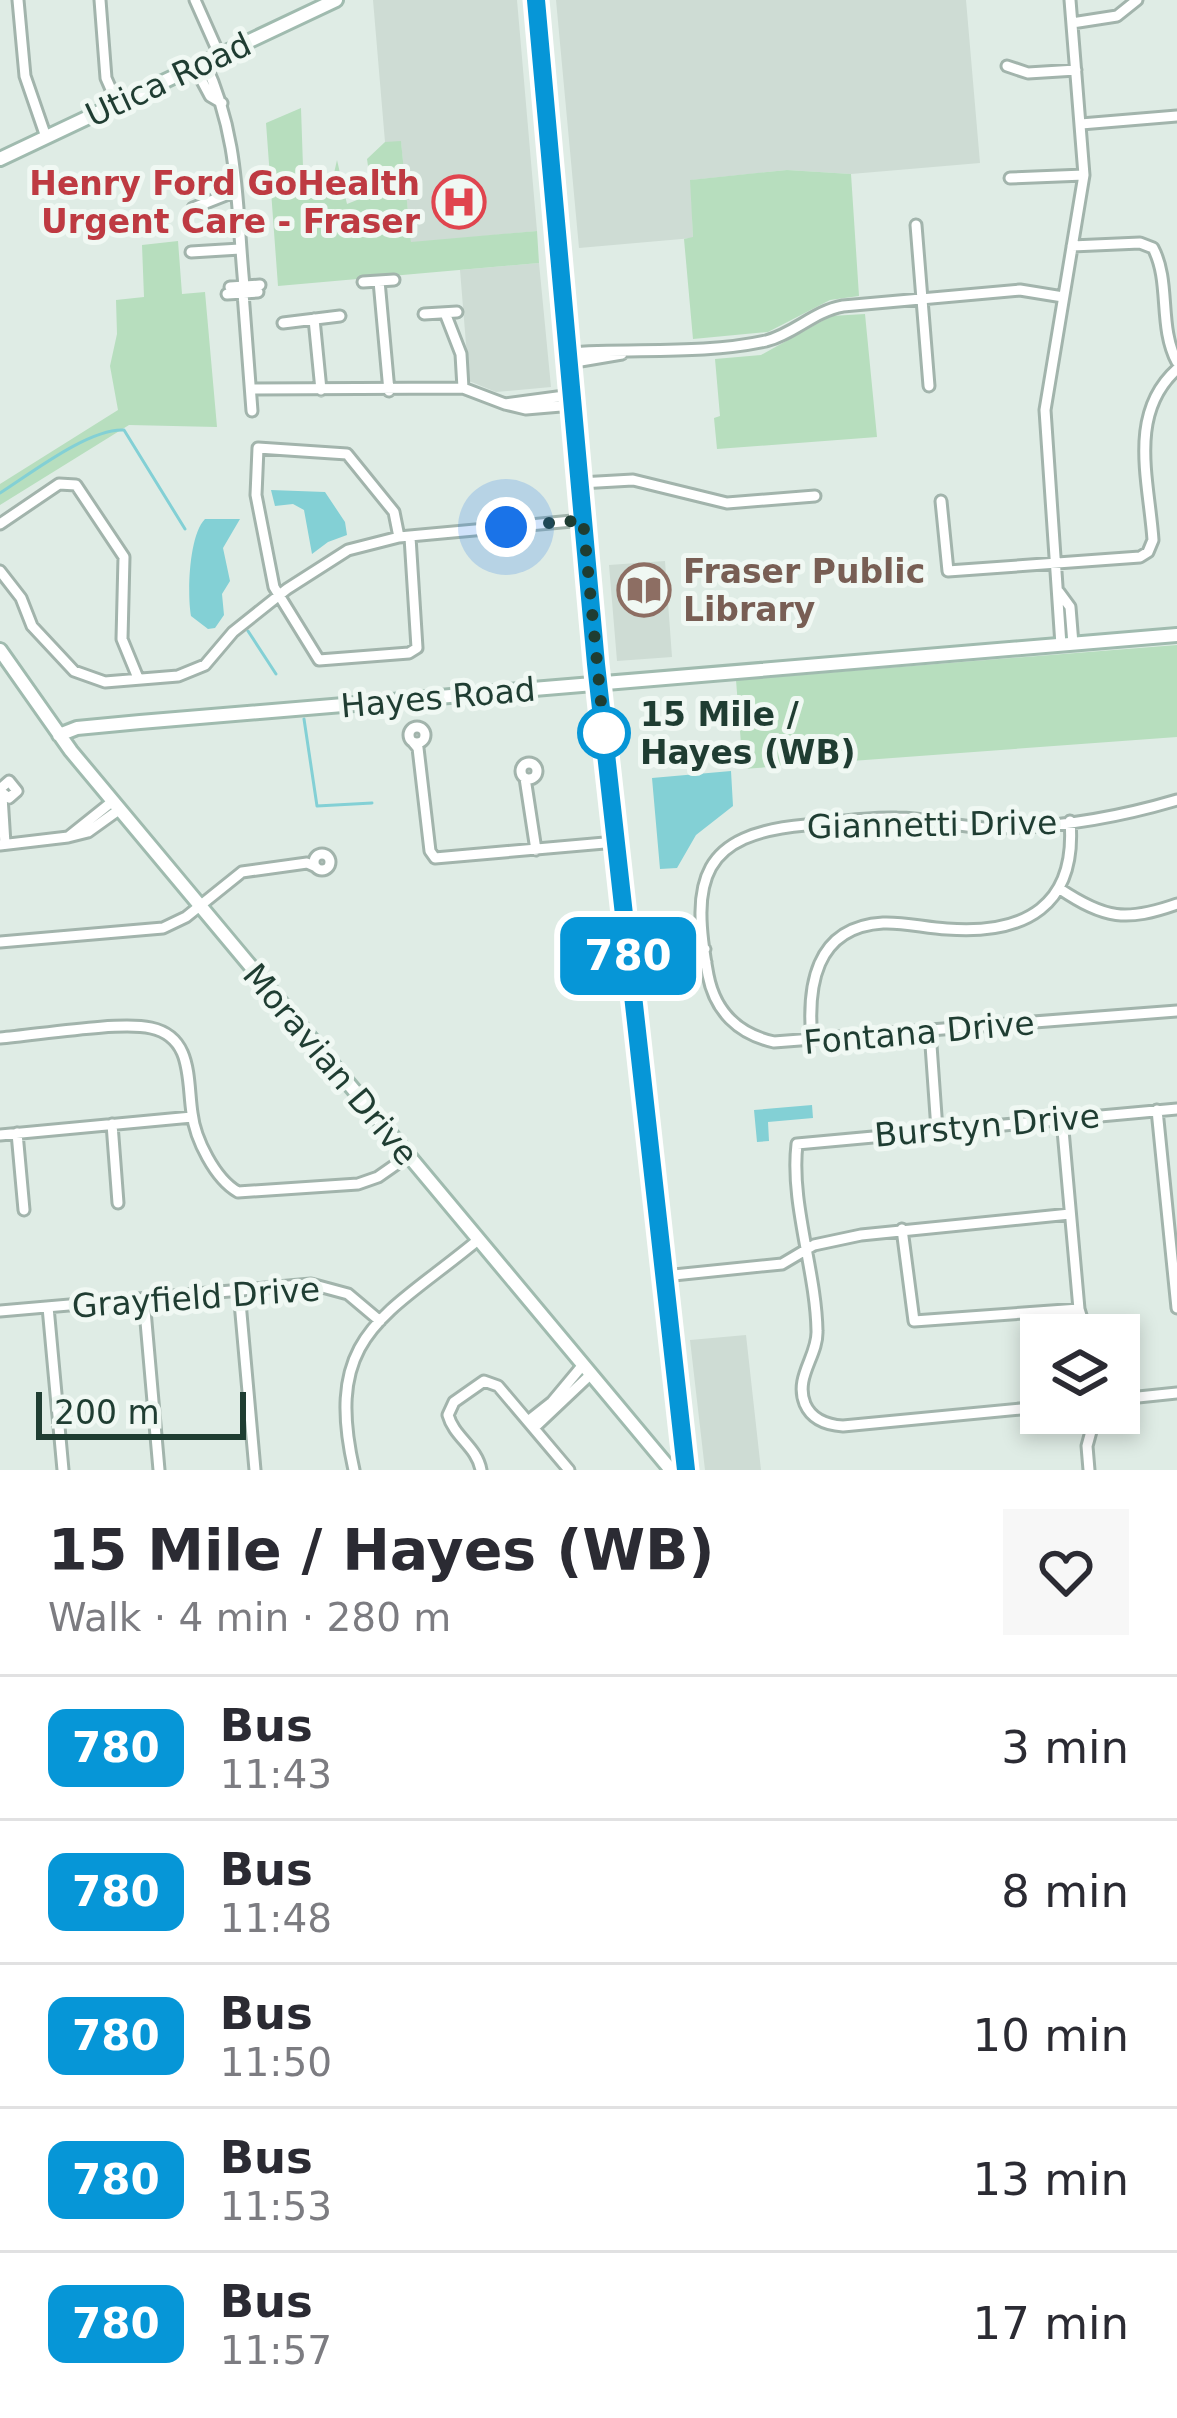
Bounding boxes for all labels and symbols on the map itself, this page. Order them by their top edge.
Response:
street label: Utica Road [79,24,257,135]
place label: Henry Ford GoHealth Urgent Care - Fraser [29,164,421,241]
hospital icon: Henry Ford GoHealth Urgent Care - Fraser [431,174,487,230]
your location [476,497,536,557]
place label: Fraser Public Library [683,552,925,629]
library icon: Fraser Public Library [616,562,672,618]
street label: Hayes Road [339,670,537,725]
place label: 15 Mile / Hayes (WB) [640,695,856,772]
marker: 15 Mile / Hayes (WB) [579,708,629,758]
street label: Giannetti Drive [806,803,1058,846]
line badge: 780 [559,917,697,995]
street label: Moravian Drive [235,956,426,1173]
street label: Fontana Drive [802,1003,1036,1062]
street label: Burstyn Drive [873,1096,1101,1155]
street label: Grayfield Drive [71,1269,321,1326]
scale bar [36,1386,246,1439]

